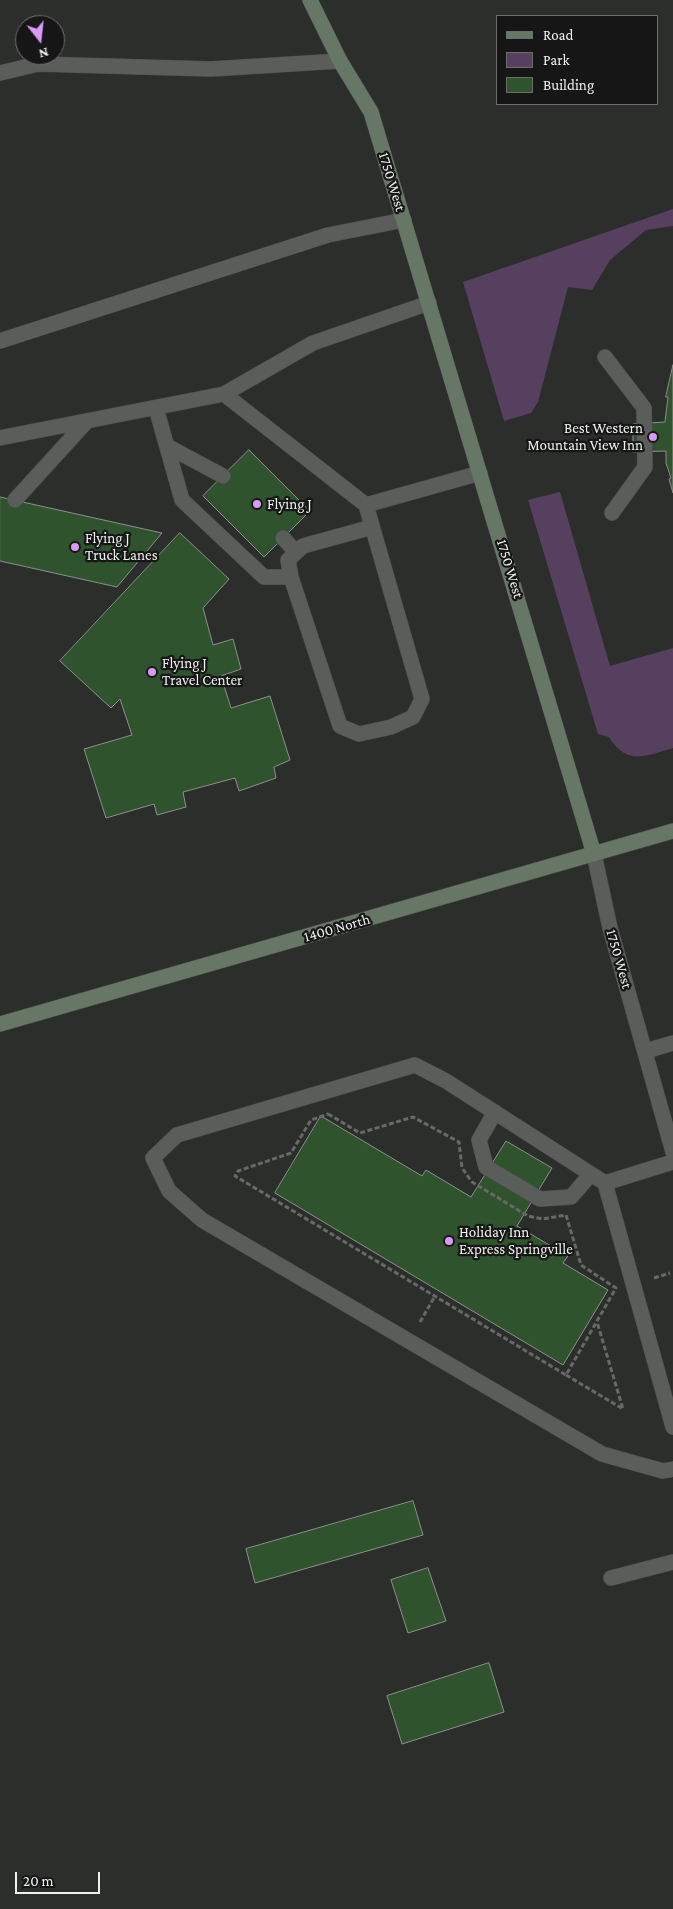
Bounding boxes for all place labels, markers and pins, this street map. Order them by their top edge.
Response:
place label: Best Western Mountain View Inn [527,419,643,454]
marker: Best Western Mountain View Inn [647,431,659,443]
place label: Flying J [267,495,312,513]
marker: Flying J [251,498,263,510]
place label: Flying J Truck Lanes [85,529,158,564]
marker: Flying J Truck Lanes [69,541,81,553]
place label: Flying J Travel Center [162,654,242,689]
marker: Flying J Travel Center [146,666,158,678]
place label: Holiday Inn Express Springville [459,1223,573,1258]
marker: Holiday Inn Express Springville [443,1235,455,1247]

